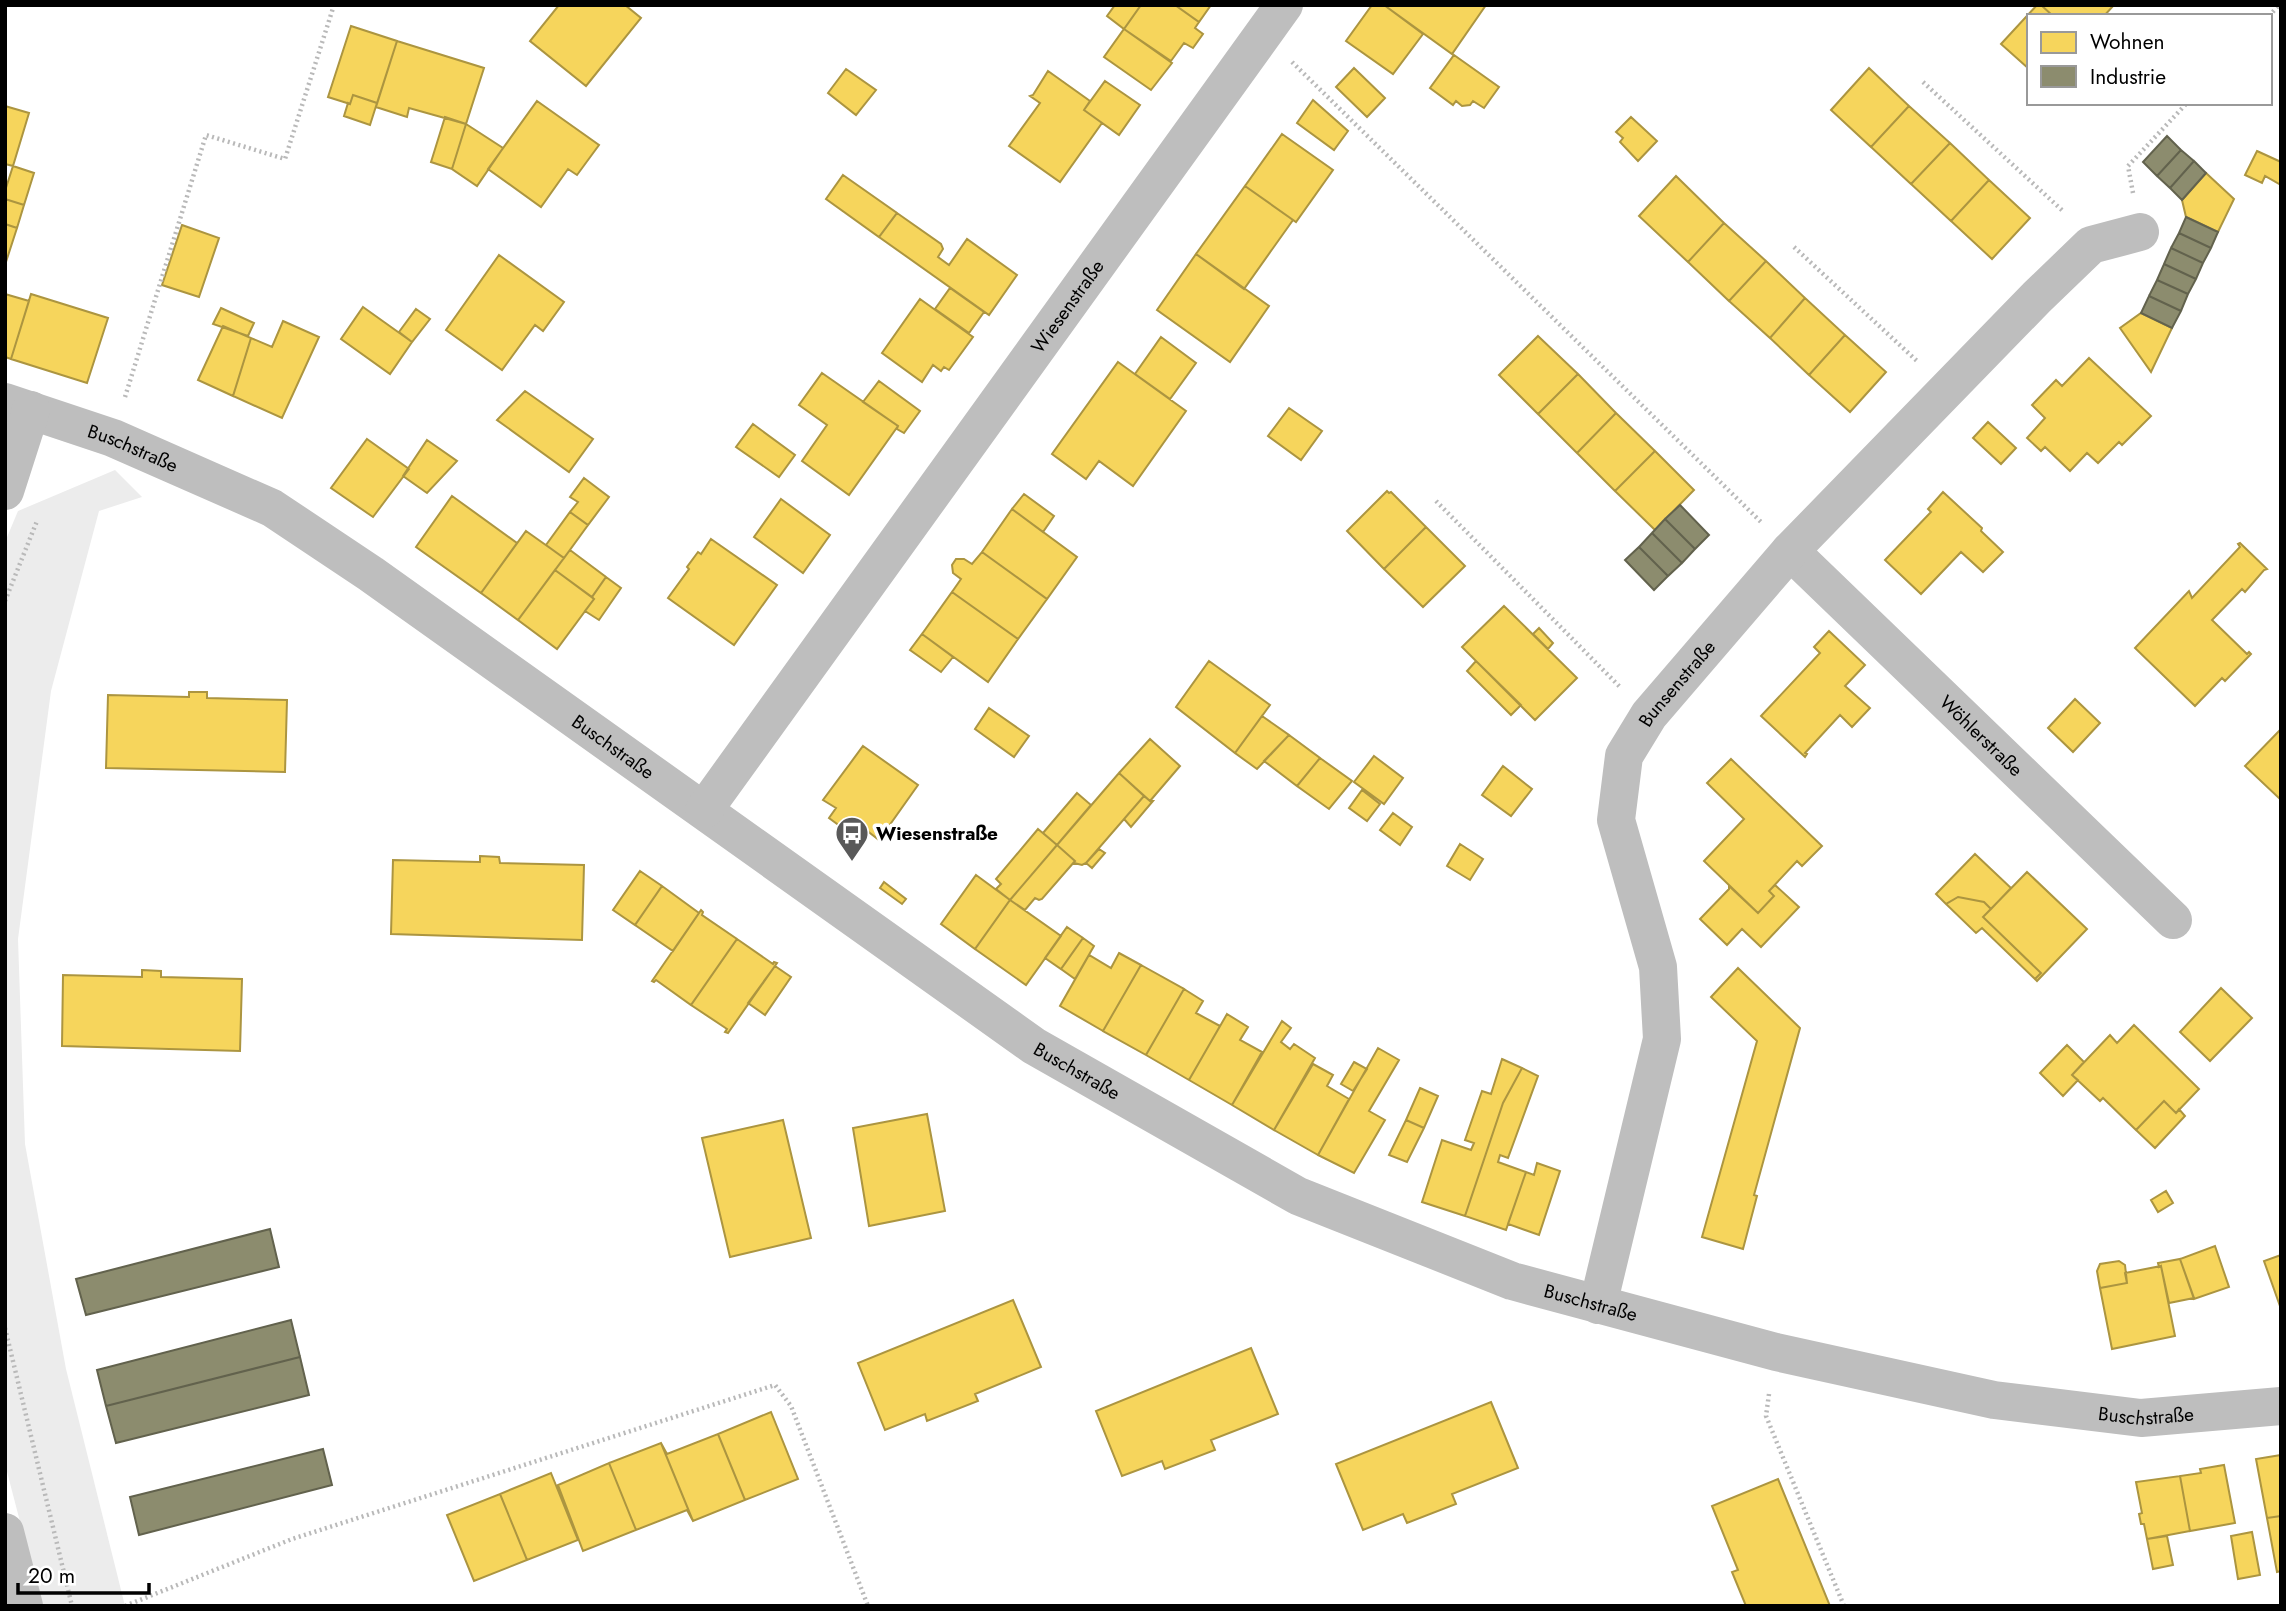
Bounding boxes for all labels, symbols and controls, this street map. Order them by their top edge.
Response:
legend [2027,14,2272,105]
text: Wohnen [2090,27,2164,57]
text: Industrie [2090,62,2166,92]
street label: Wiesenstraße [1024,254,1110,358]
street label: Buschstraße [84,417,183,479]
street label: Bunsenstraße [1632,634,1721,732]
street label: Wöhlerstraße [1934,689,2030,782]
street label: Buschstraße [566,708,660,785]
bus stop icon: Wiesenstraße [833,814,871,863]
place label: Wiesenstraße [876,820,998,847]
street label: Buschstraße [1029,1035,1126,1106]
street label: Buschstraße [1541,1277,1641,1328]
street label: Buschstraße [2097,1399,2195,1432]
scale bar [18,1552,149,1596]
text: 20 m [28,1561,75,1591]

